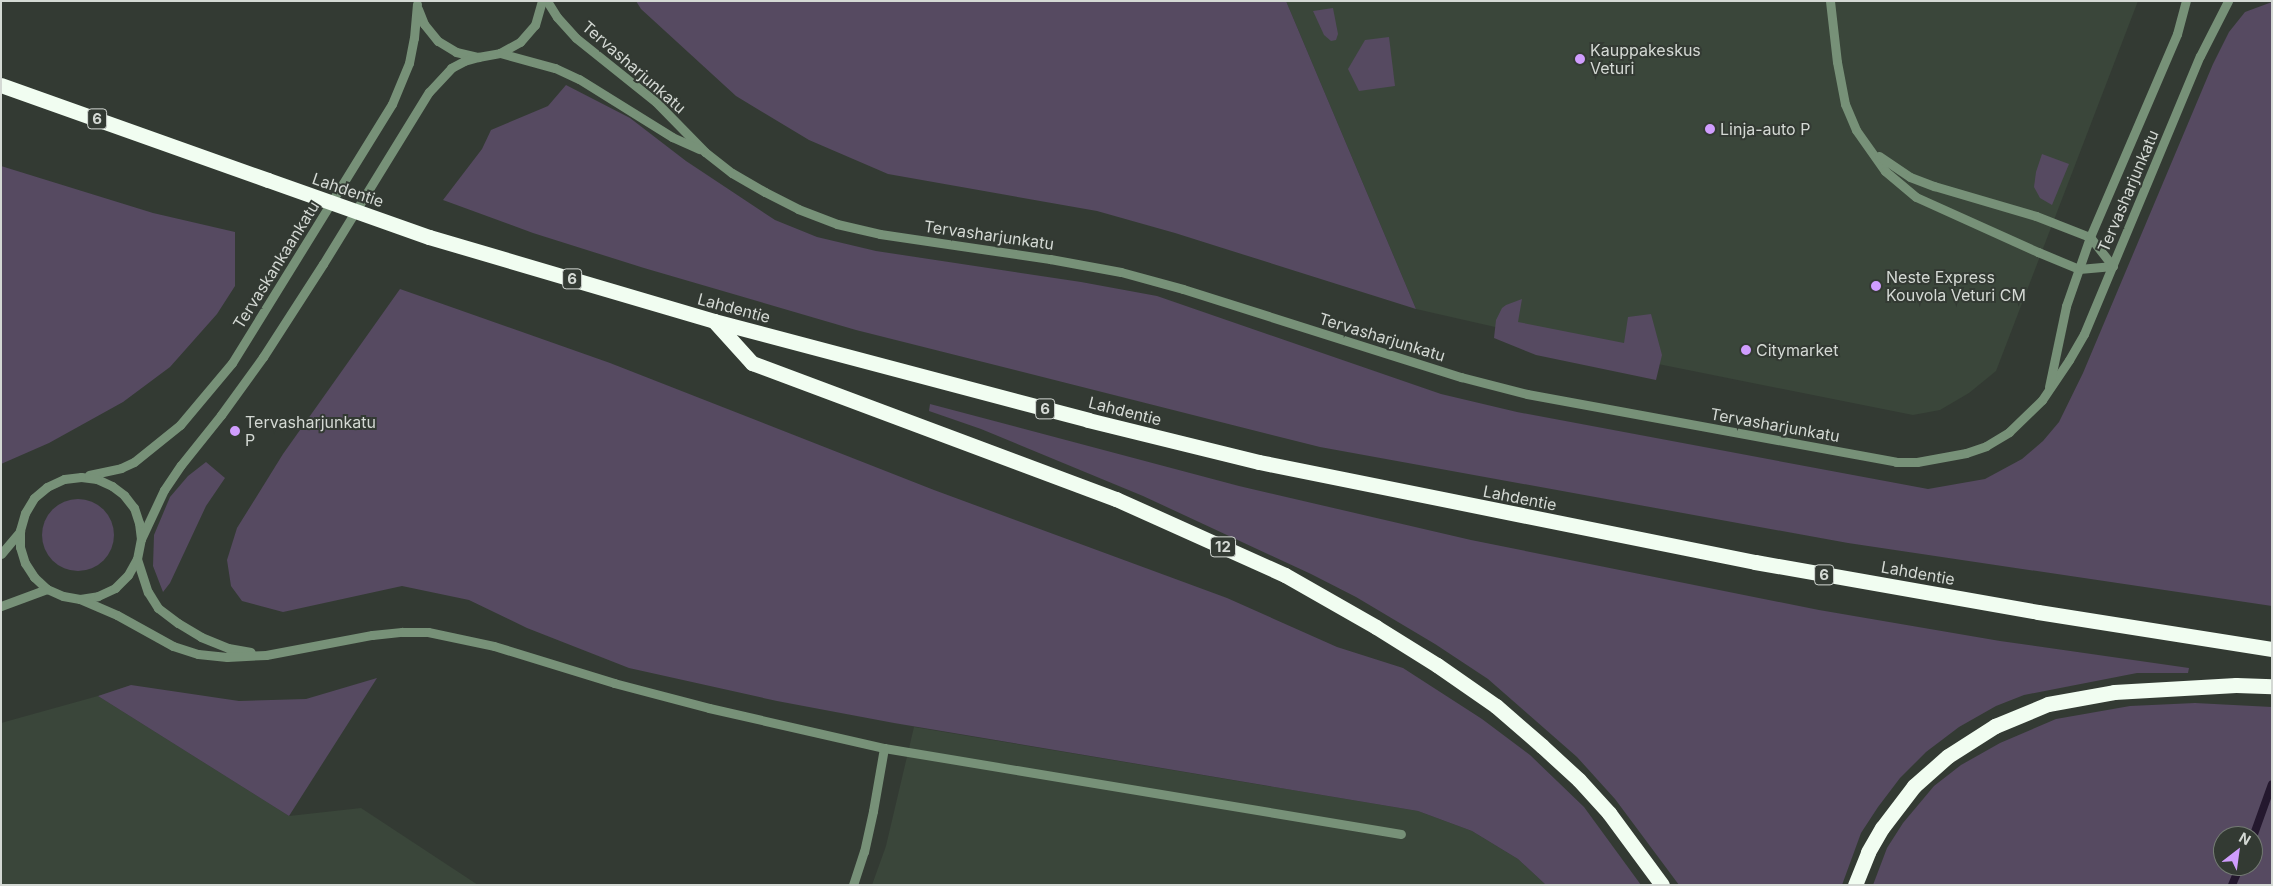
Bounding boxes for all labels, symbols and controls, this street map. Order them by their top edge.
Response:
street label: Tervasharjunkatu [578,17,690,117]
place label: Kauppakeskus Veturi [1590,40,1701,78]
marker: Kauppakeskus Veturi [1574,53,1586,65]
road number: 6 [87,106,107,132]
place label: Linja-auto P [1720,119,1810,139]
marker: Linja-auto P [1704,123,1716,135]
street label: Tervasharjunkatu [2094,127,2162,255]
street label: Lahdentie [310,169,386,211]
street label: Tervaskankaankatu [229,198,323,332]
street label: Tervasharjunkatu [923,216,1055,254]
road number: 6 [562,266,582,292]
place label: Neste Express Kouvola Veturi CM [1886,267,2026,305]
marker: Neste Express Kouvola Veturi CM [1870,280,1882,292]
street label: Lahdentie [696,289,772,327]
street label: Tervasharjunkatu [1317,309,1447,365]
place label: Citymarket [1756,340,1838,360]
marker: Citymarket [1740,344,1752,356]
street label: Lahdentie [1087,393,1163,429]
road number: 6 [1035,396,1055,422]
street label: Tervasharjunkatu [1709,404,1841,446]
place label: Tervasharjunkatu P [245,412,376,450]
marker: Tervasharjunkatu P [229,425,241,437]
street label: Lahdentie [1482,481,1558,515]
road number: 12 [1209,534,1237,560]
street label: Lahdentie [1880,557,1956,589]
road number: 6 [1814,562,1834,588]
north arrow [2213,826,2263,876]
text: N [2236,828,2254,848]

